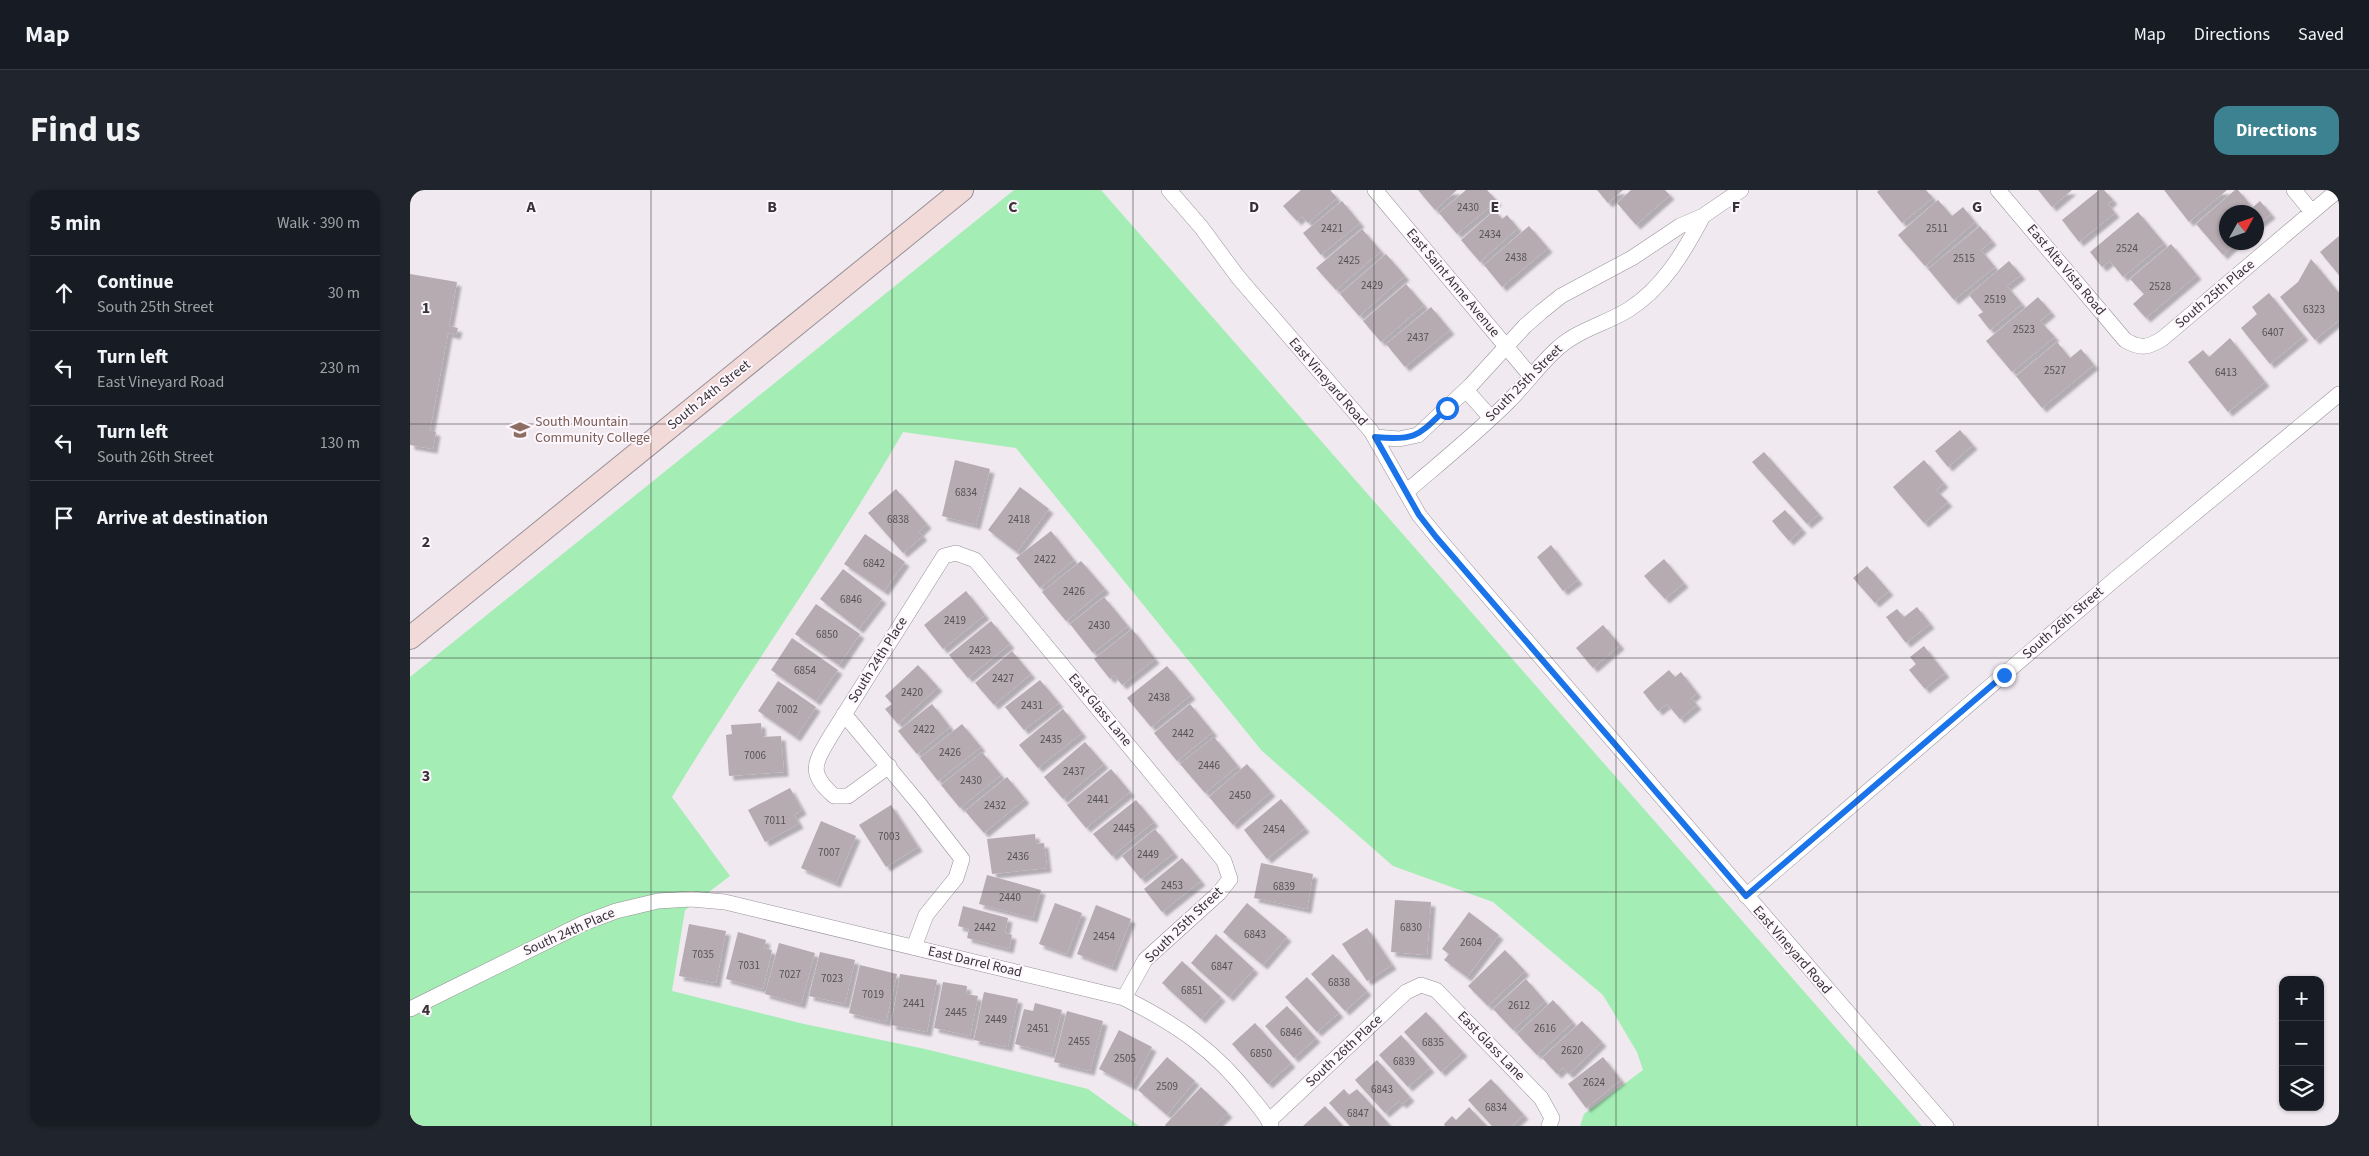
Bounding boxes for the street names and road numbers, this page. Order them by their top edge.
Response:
street label: East Alta Vista Road [2022,220,2110,320]
street label: East Saint Anne Avenue [1401,224,1505,342]
street label: South 25th Place [2171,255,2259,333]
street label: East Vineyard Road [1284,333,1372,431]
street label: South 25th Street [1481,340,1567,426]
street label: South 24th Street [663,355,755,435]
street label: South 26th Street [2018,582,2108,664]
street label: South 24th Place [843,613,913,707]
street label: East Glass Lane [1063,669,1137,751]
street label: South 25th Street [1140,882,1228,968]
street label: East Vineyard Road [1748,901,1836,999]
street label: South 24th Place [520,903,618,961]
street label: East Darrel Road [926,941,1024,983]
street label: East Glass Lane [1453,1007,1529,1085]
street label: South 26th Place [1301,1010,1387,1092]

